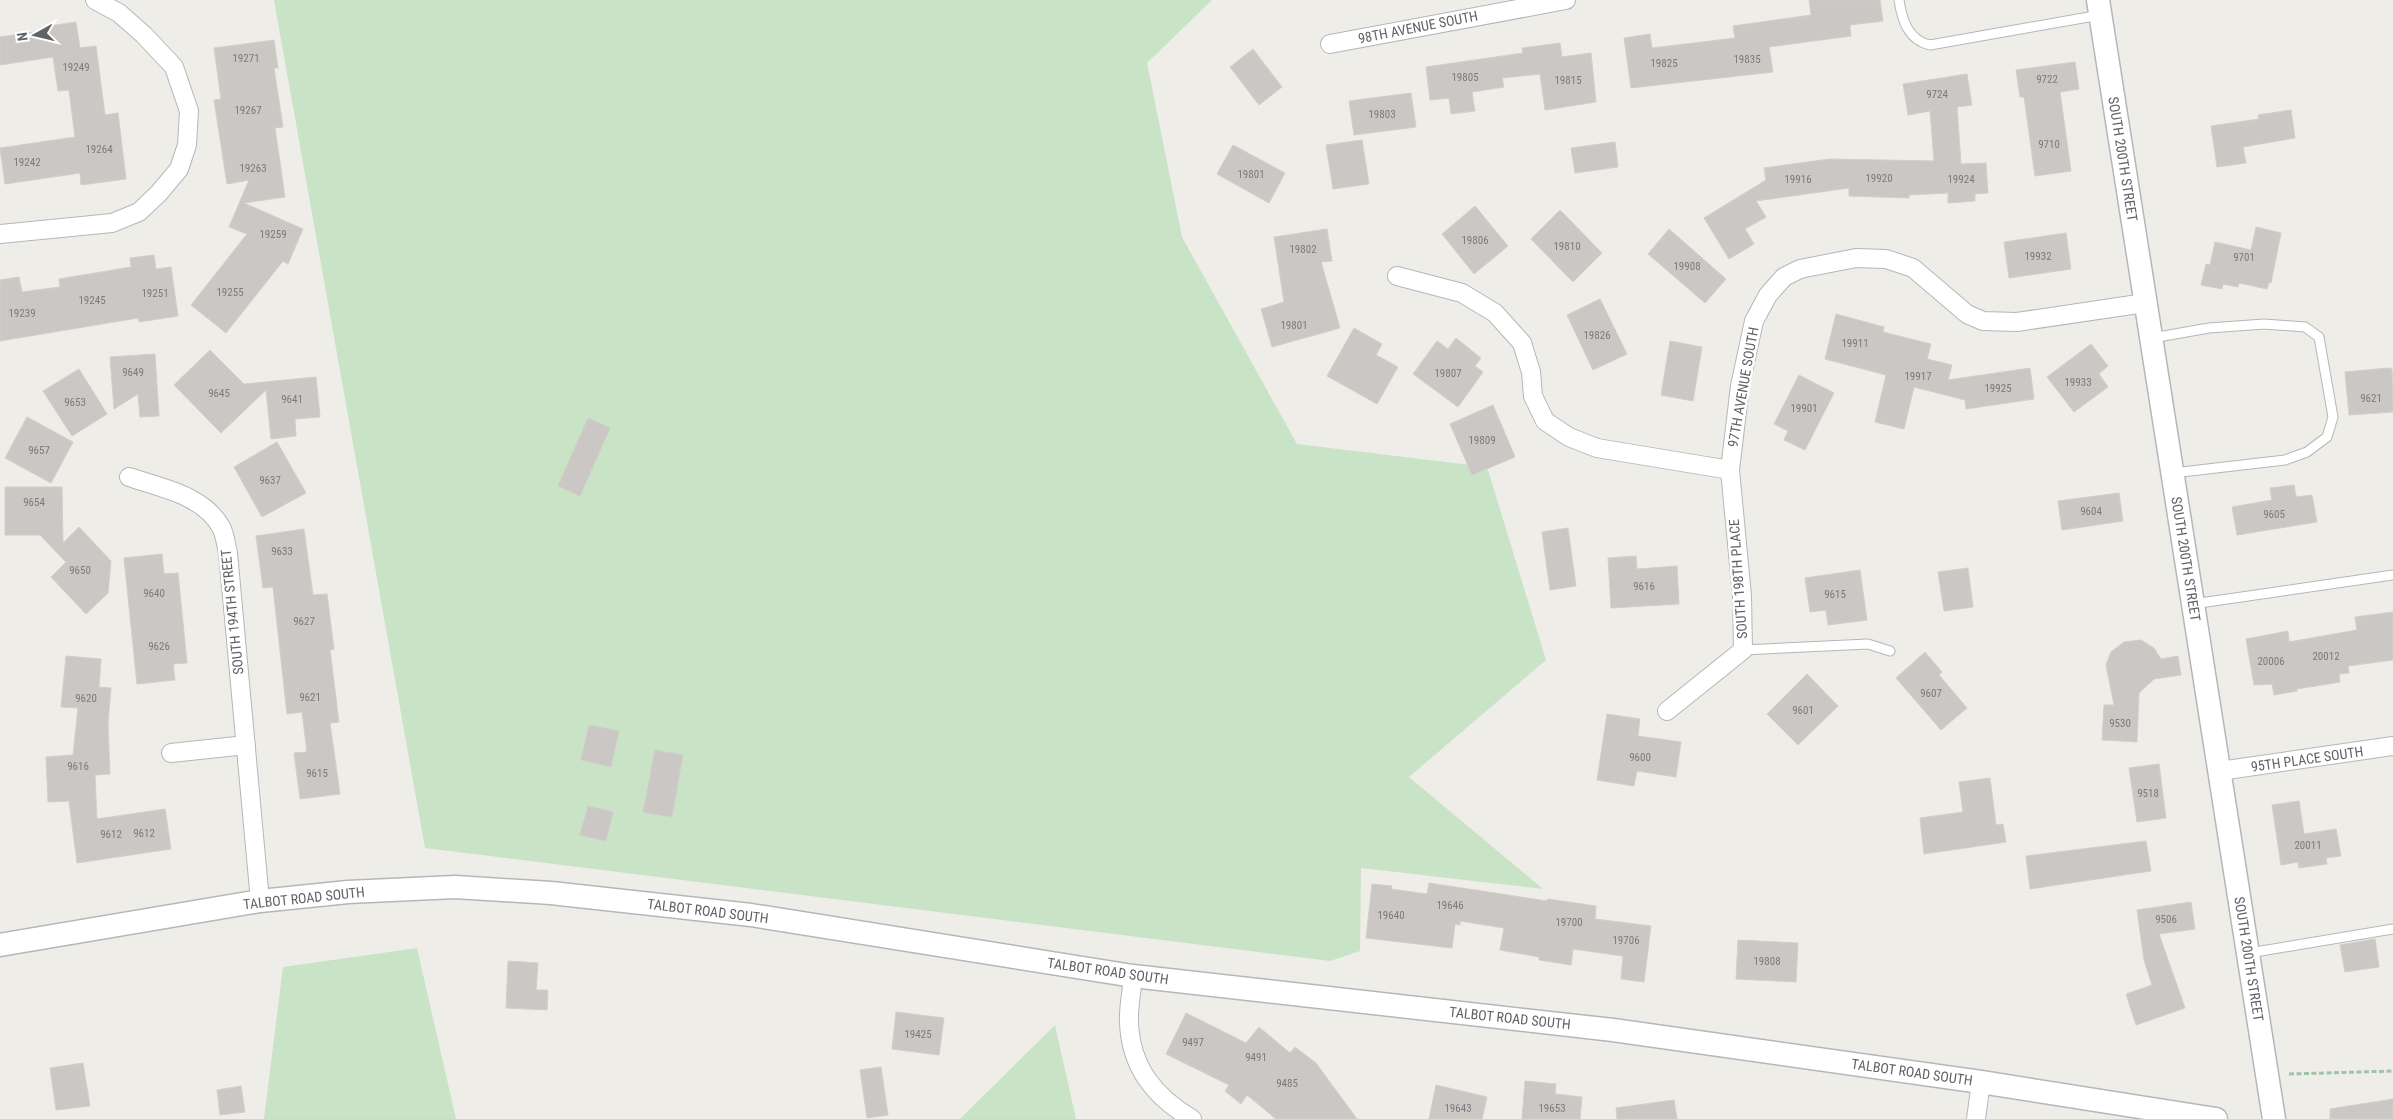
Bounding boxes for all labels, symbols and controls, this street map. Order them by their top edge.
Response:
street label: 98TH AVENUE SOUTH [1357,8,1479,46]
north arrow [10,10,60,60]
text: N [14,31,31,42]
house number: 19271 [232,52,260,65]
house number: 19835 [1733,53,1761,66]
house number: 19825 [1650,57,1678,70]
house number: 19249 [62,61,90,74]
house number: 19805 [1451,71,1479,84]
house number: 9722 [2036,73,2058,86]
house number: 19815 [1554,74,1582,87]
house number: 9724 [1926,88,1948,101]
street label: SOUTH 200TH STREET [2105,96,2141,222]
house number: 19267 [234,104,262,117]
house number: 19803 [1368,108,1396,121]
house number: 9710 [2038,138,2060,151]
house number: 19264 [85,143,113,156]
house number: 19242 [13,156,41,169]
house number: 19263 [239,162,267,175]
house number: 19801 [1237,168,1265,181]
house number: 19920 [1865,172,1893,185]
house number: 19916 [1784,173,1812,186]
house number: 19924 [1947,173,1975,186]
house number: 19259 [259,228,287,241]
house number: 19806 [1461,234,1489,247]
house number: 19810 [1553,240,1581,253]
house number: 19802 [1289,243,1317,256]
house number: 19932 [2024,250,2052,263]
house number: 9701 [2233,251,2255,264]
house number: 19908 [1673,260,1701,273]
house number: 19255 [216,286,244,299]
house number: 19251 [141,287,169,300]
house number: 19245 [78,294,106,307]
house number: 19239 [8,307,36,320]
house number: 19801 [1280,319,1308,332]
street label: 97TH AVENUE SOUTH [1725,326,1761,448]
house number: 19826 [1583,329,1611,342]
house number: 19911 [1841,337,1869,350]
house number: 9649 [122,366,144,379]
house number: 19807 [1434,367,1462,380]
house number: 19917 [1904,370,1932,383]
house number: 19933 [2064,376,2092,389]
house number: 19925 [1984,382,2012,395]
house number: 9645 [208,387,230,400]
house number: 9621 [2360,392,2382,405]
house number: 9641 [281,393,303,406]
house number: 9653 [64,396,86,409]
house number: 19901 [1790,402,1818,415]
house number: 19809 [1468,434,1496,447]
house number: 9657 [28,444,50,457]
house number: 9637 [259,474,281,487]
house number: 9654 [23,496,45,509]
street label: SOUTH 200TH STREET [2168,496,2204,622]
house number: 9604 [2080,505,2102,518]
house number: 9605 [2263,508,2285,521]
street label: SOUTH 198TH PLACE [1726,519,1750,639]
house number: 9633 [271,545,293,558]
street label: SOUTH 194TH STREET [217,549,247,675]
house number: 9650 [69,564,91,577]
house number: 9616 [1633,580,1655,593]
house number: 9640 [143,587,165,600]
house number: 9615 [1824,588,1846,601]
house number: 9627 [293,615,315,628]
house number: 9626 [148,640,170,653]
house number: 20012 [2312,650,2340,663]
house number: 20006 [2257,655,2285,668]
house number: 9607 [1920,687,1942,700]
house number: 9621 [299,691,321,704]
house number: 9620 [75,692,97,705]
house number: 9601 [1792,704,1814,717]
house number: 9530 [2109,717,2131,730]
street label: 95TH PLACE SOUTH [2250,743,2364,775]
house number: 9600 [1629,751,1651,764]
house number: 9616 [67,760,89,773]
house number: 9615 [306,767,328,780]
house number: 9518 [2137,787,2159,800]
house number: 9612 [133,827,155,840]
house number: 9612 [100,828,122,841]
house number: 20011 [2294,839,2322,852]
street label: TALBOT ROAD SOUTH [242,884,366,912]
street label: TALBOT ROAD SOUTH [646,896,770,926]
street label: SOUTH 200TH STREET [2231,896,2267,1022]
house number: 19646 [1436,899,1464,912]
house number: 19640 [1377,909,1405,922]
house number: 9506 [2155,913,2177,926]
house number: 19700 [1555,916,1583,929]
house number: 19706 [1612,934,1640,947]
street label: TALBOT ROAD SOUTH [1046,955,1170,987]
house number: 19808 [1753,955,1781,968]
street label: TALBOT ROAD SOUTH [1448,1004,1572,1032]
house number: 19425 [904,1028,932,1041]
house number: 9497 [1182,1036,1204,1049]
house number: 9491 [1245,1051,1267,1064]
street label: TALBOT ROAD SOUTH [1850,1056,1974,1088]
house number: 9485 [1276,1077,1298,1090]
house number: 19643 [1444,1102,1472,1115]
house number: 19653 [1538,1102,1566,1115]

